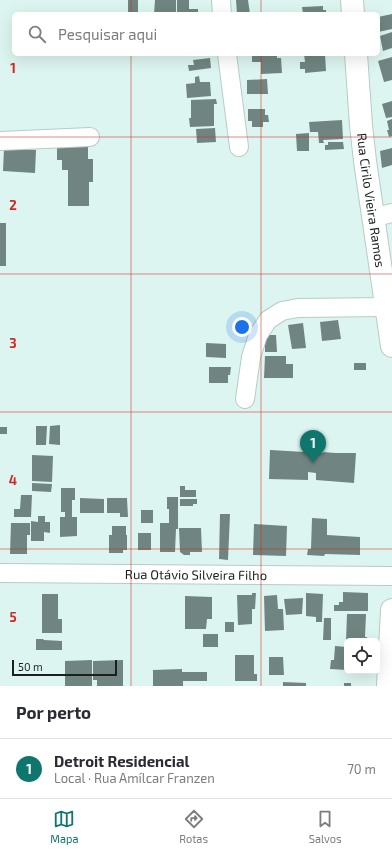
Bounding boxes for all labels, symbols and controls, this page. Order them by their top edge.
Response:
search box [12,12,380,56]
icon: search [26,23,48,45]
text: Pesquisar aqui [58,25,157,43]
text: 1 [10,60,16,76]
street label: Rua Cirilo Vieira Ramos [354,132,388,268]
text: 2 [9,197,17,213]
your location [232,317,252,337]
text: 3 [9,335,17,351]
pin: 1 [300,430,326,463]
text: 4 [9,472,17,488]
street label: Rua Otávio Silveira Filho [125,566,267,583]
text: 5 [9,609,17,625]
map controls [344,638,380,674]
button: locate [344,638,380,674]
scale bar [12,658,117,677]
text: 50 m [18,660,43,673]
text: Por perto [16,702,91,722]
text: Detroit Residencial [54,752,189,770]
text: 1 [26,761,32,777]
text: 70 m [347,761,376,777]
text: Local · Rua Amílcar Franzen [54,770,215,786]
tab: Mapa [50,808,78,845]
tab: Rotas [179,808,208,845]
tab: Salvos [309,808,342,845]

